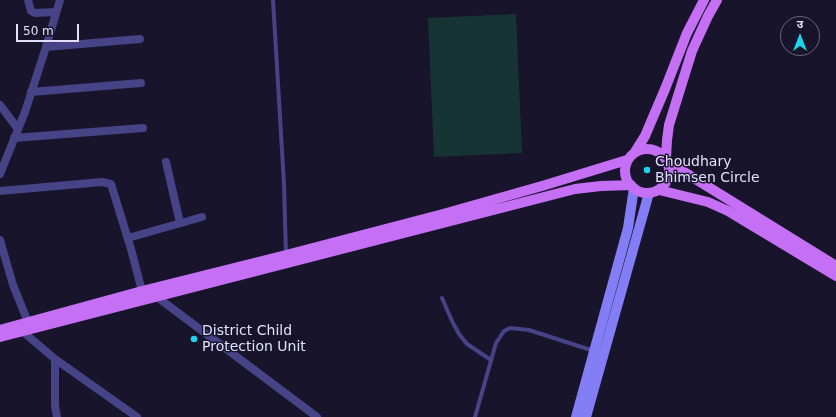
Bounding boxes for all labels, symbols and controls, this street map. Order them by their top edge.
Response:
scale bar [18,16,81,42]
north arrow [780,16,820,56]
text: उ [797,18,803,31]
text: 50 m [23,24,54,38]
place label: Choudhary Bhimsen Circle [655,154,760,186]
marker: Choudhary Bhimsen Circle [642,165,652,175]
place label: District Child Protection Unit [202,323,306,356]
marker: District Child Protection Unit [189,334,199,344]

